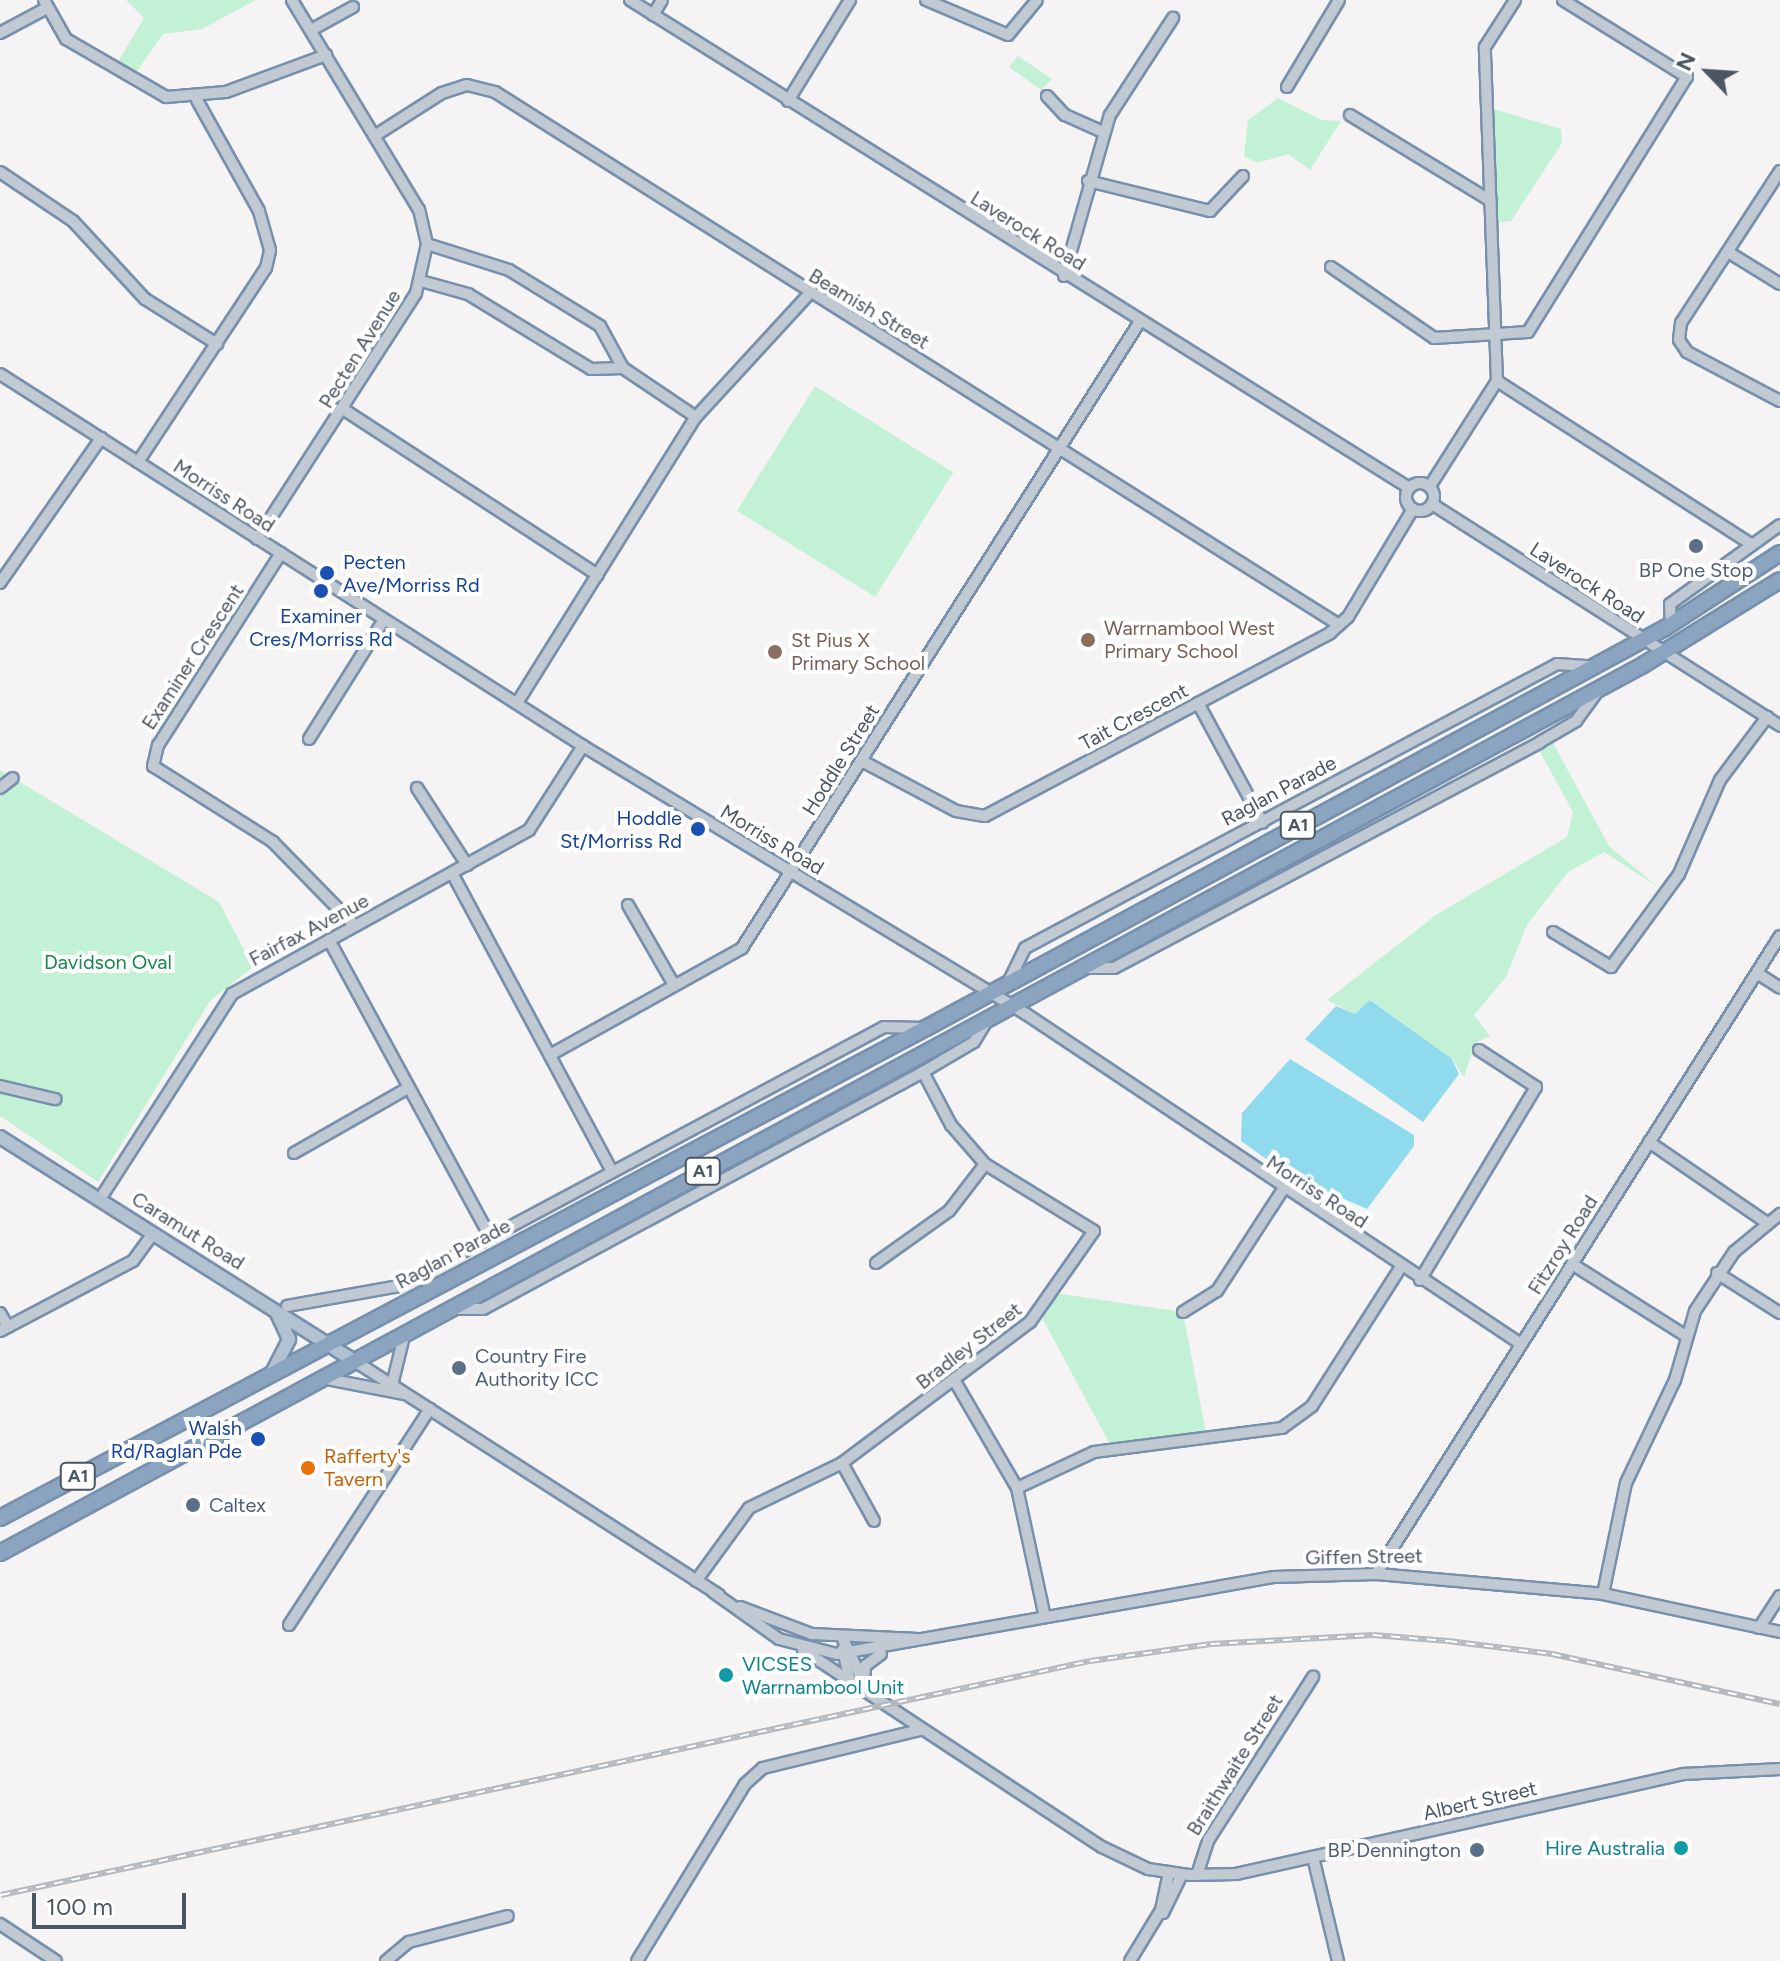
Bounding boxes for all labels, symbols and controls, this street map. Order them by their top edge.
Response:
north arrow [1668,32,1748,112]
text: N [1670,48,1702,75]
street label: Laverock Road [966,186,1090,276]
street label: Beamish Street [804,264,934,354]
street label: Pecten Avenue [314,285,406,413]
street label: Morriss Road [169,454,279,538]
street label: Laverock Road [1525,537,1649,629]
marker: BP One Stop [1687,537,1705,555]
place label: Pecten Ave/Morriss Rd [343,550,480,597]
place label: BP One Stop [1639,558,1753,582]
marker: Pecten Ave/Morriss Rd [318,564,336,582]
street label: Examiner Crescent [137,580,249,734]
marker: Examiner Cres/Morriss Rd [312,582,330,600]
place label: Examiner Cres/Morriss Rd [249,604,393,651]
place label: Warrnambool West Primary School [1104,616,1275,663]
place label: St Pius X Primary School [791,628,925,675]
marker: Warrnambool West Primary School [1079,631,1097,649]
marker: St Pius X Primary School [766,643,784,661]
street label: Tait Crescent [1076,678,1192,756]
street label: Hoddle Street [797,700,885,820]
street label: Raglan Parade [1218,751,1340,831]
street label: Morriss Road [716,800,828,880]
place label: Hoddle St/Morriss Rd [560,806,682,853]
road number: A1 [1278,811,1318,839]
marker: Hoddle St/Morriss Rd [689,820,707,838]
street label: Fairfax Avenue [245,888,373,972]
park label: Davidson Oval [44,950,172,974]
street label: Morriss Road [1262,1150,1372,1234]
road number: A1 [683,1157,723,1185]
street label: Caramut Road [127,1187,249,1275]
street label: Fitzroy Road [1523,1191,1603,1299]
street label: Raglan Parade [392,1214,514,1294]
street label: Bradley Street [911,1297,1027,1395]
place label: Country Fire Authority ICC [475,1344,599,1391]
marker: Country Fire Authority ICC [450,1359,468,1377]
place label: Walsh Rd/Raglan Pde [111,1416,242,1463]
marker: Walsh Rd/Raglan Pde [249,1430,267,1448]
place label: Rafferty's Tavern [324,1444,410,1491]
marker: Rafferty's Tavern [299,1459,317,1477]
road number: A1 [58,1462,98,1490]
place label: Caltex [209,1493,266,1517]
marker: Caltex [184,1496,202,1514]
street label: Giffen Street [1305,1544,1423,1570]
place label: VICSES Warrnambool Unit [742,1652,904,1699]
marker: VICSES Warrnambool Unit [717,1666,735,1684]
street label: Braithwaite Street [1182,1690,1288,1840]
street label: Albert Street [1421,1776,1539,1826]
place label: Hire Australia [1545,1836,1665,1860]
place label: BP Dennington [1327,1838,1461,1862]
marker: Hire Australia [1672,1839,1690,1857]
marker: BP Dennington [1468,1841,1486,1859]
scale bar [36,1877,190,1927]
text: 100 m [46,1892,113,1921]

